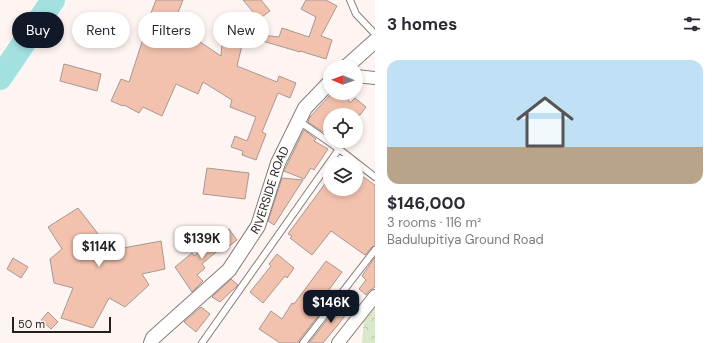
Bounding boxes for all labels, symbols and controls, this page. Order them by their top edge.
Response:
chip: Buy [12,12,64,48]
chip: Rent [72,12,130,48]
chip: Filters [138,12,205,48]
chip: New [213,12,269,48]
text: 3 homes [387,13,457,35]
icon: filters [681,13,703,35]
north arrow [323,60,363,100]
map controls [323,60,363,196]
icon: home [509,86,581,158]
button: locate [323,108,363,148]
street label: RIVERSIDE ROAD [247,143,293,237]
button: layers [323,156,363,196]
text: $146,000 [387,192,465,214]
text: 3 rooms · 116 m² [387,214,481,231]
pin: $139K [174,226,230,260]
text: $139K [184,230,220,247]
text: Badulupitiya Ground Road [387,231,544,248]
pin: $114K [71,234,127,268]
text: $114K [82,238,116,255]
pin: $146K [303,290,359,324]
text: $146K [312,294,350,311]
scale bar [12,315,111,334]
text: 50 m [18,317,45,331]

